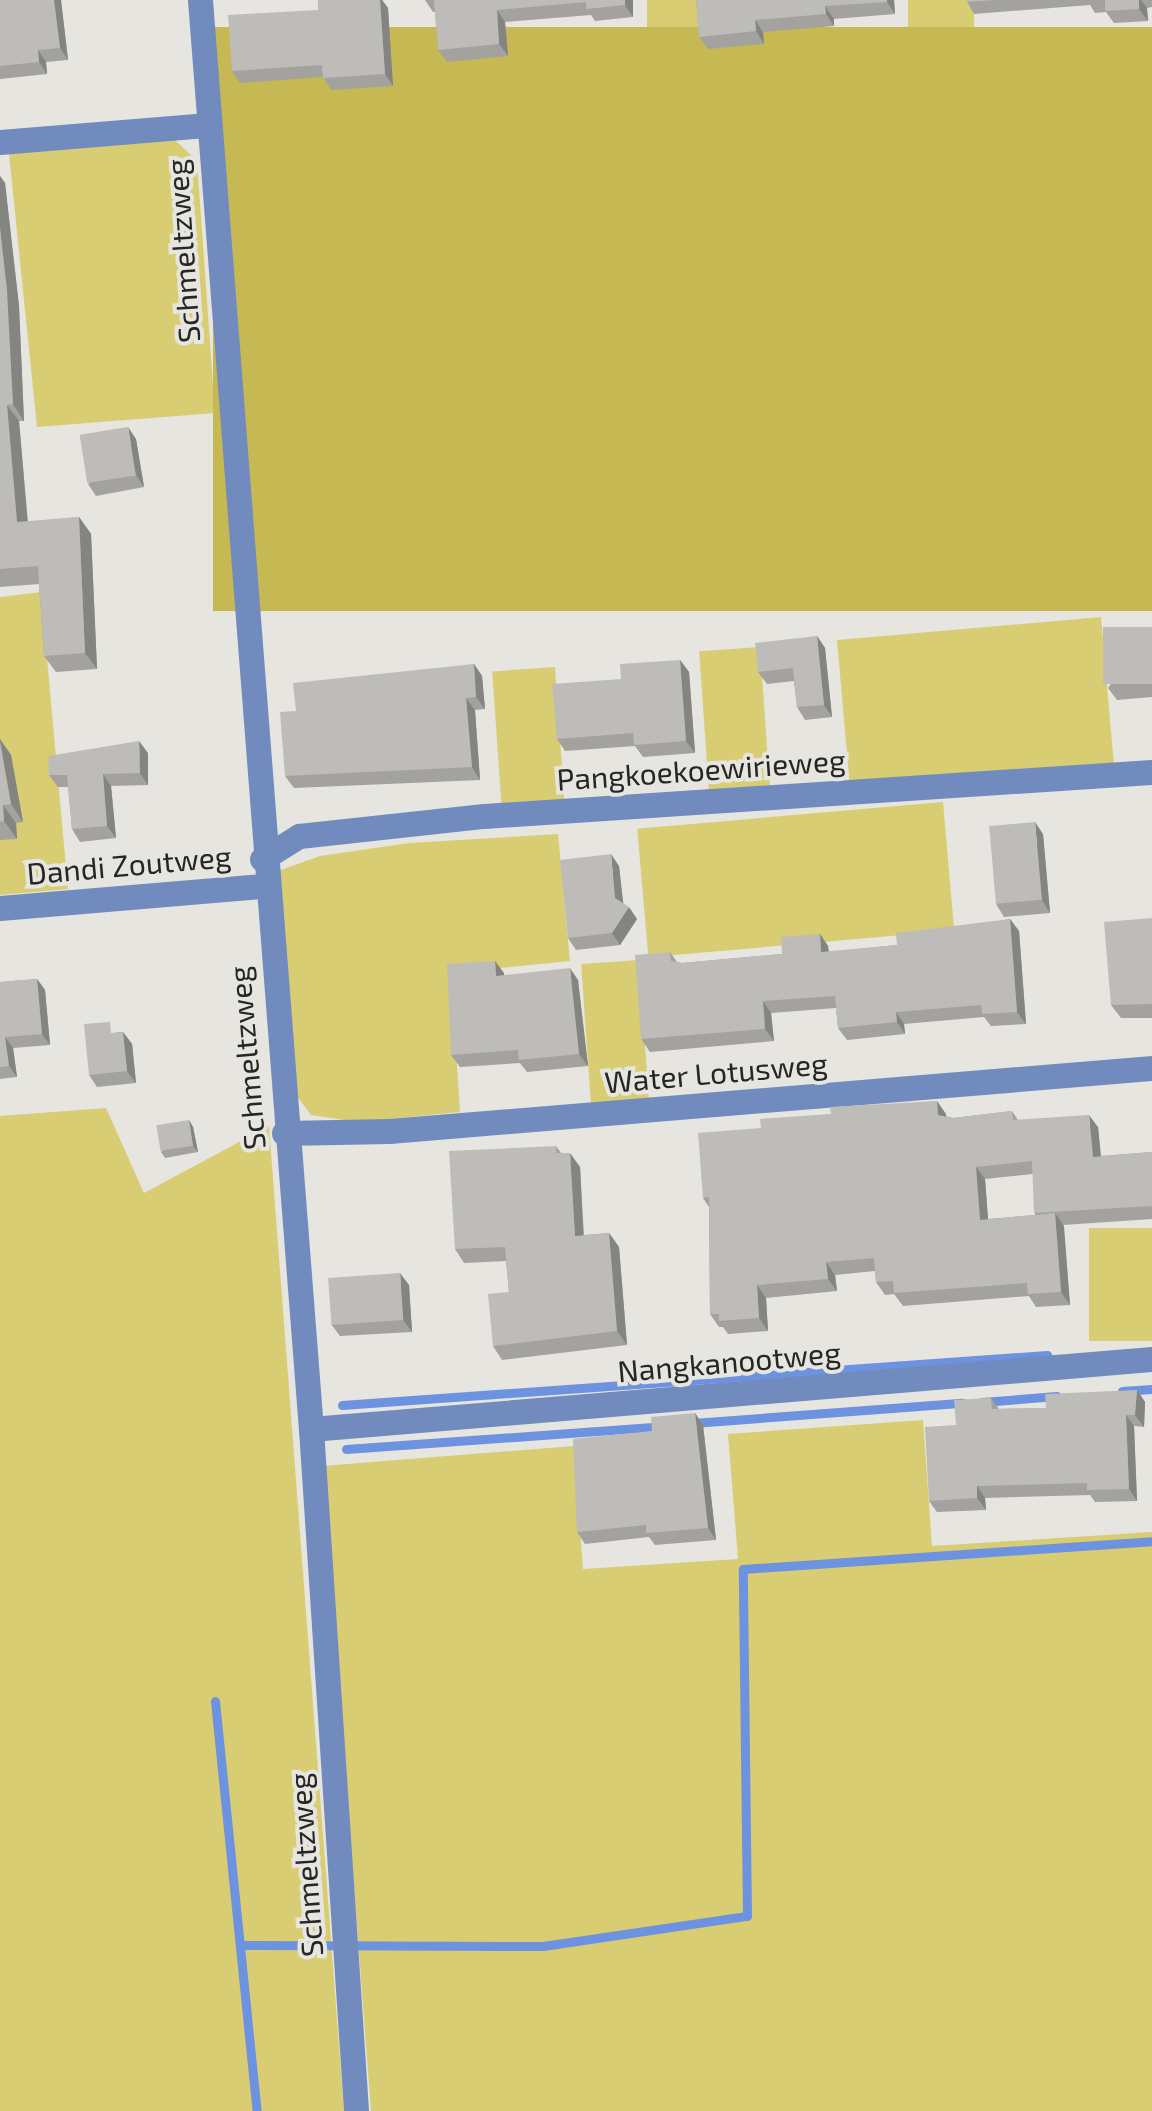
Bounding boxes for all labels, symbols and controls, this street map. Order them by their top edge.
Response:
street label: Schmeltzweg [158,158,206,344]
street label: Pangkoekoewirieweg [555,741,847,797]
street label: Dandi Zoutweg [25,837,233,891]
street label: Schmeltzweg [220,965,272,1151]
street label: Water Lotusweg [603,1044,829,1100]
street label: Nangkanootweg [616,1333,842,1389]
street label: Schmeltzweg [281,1772,329,1958]

